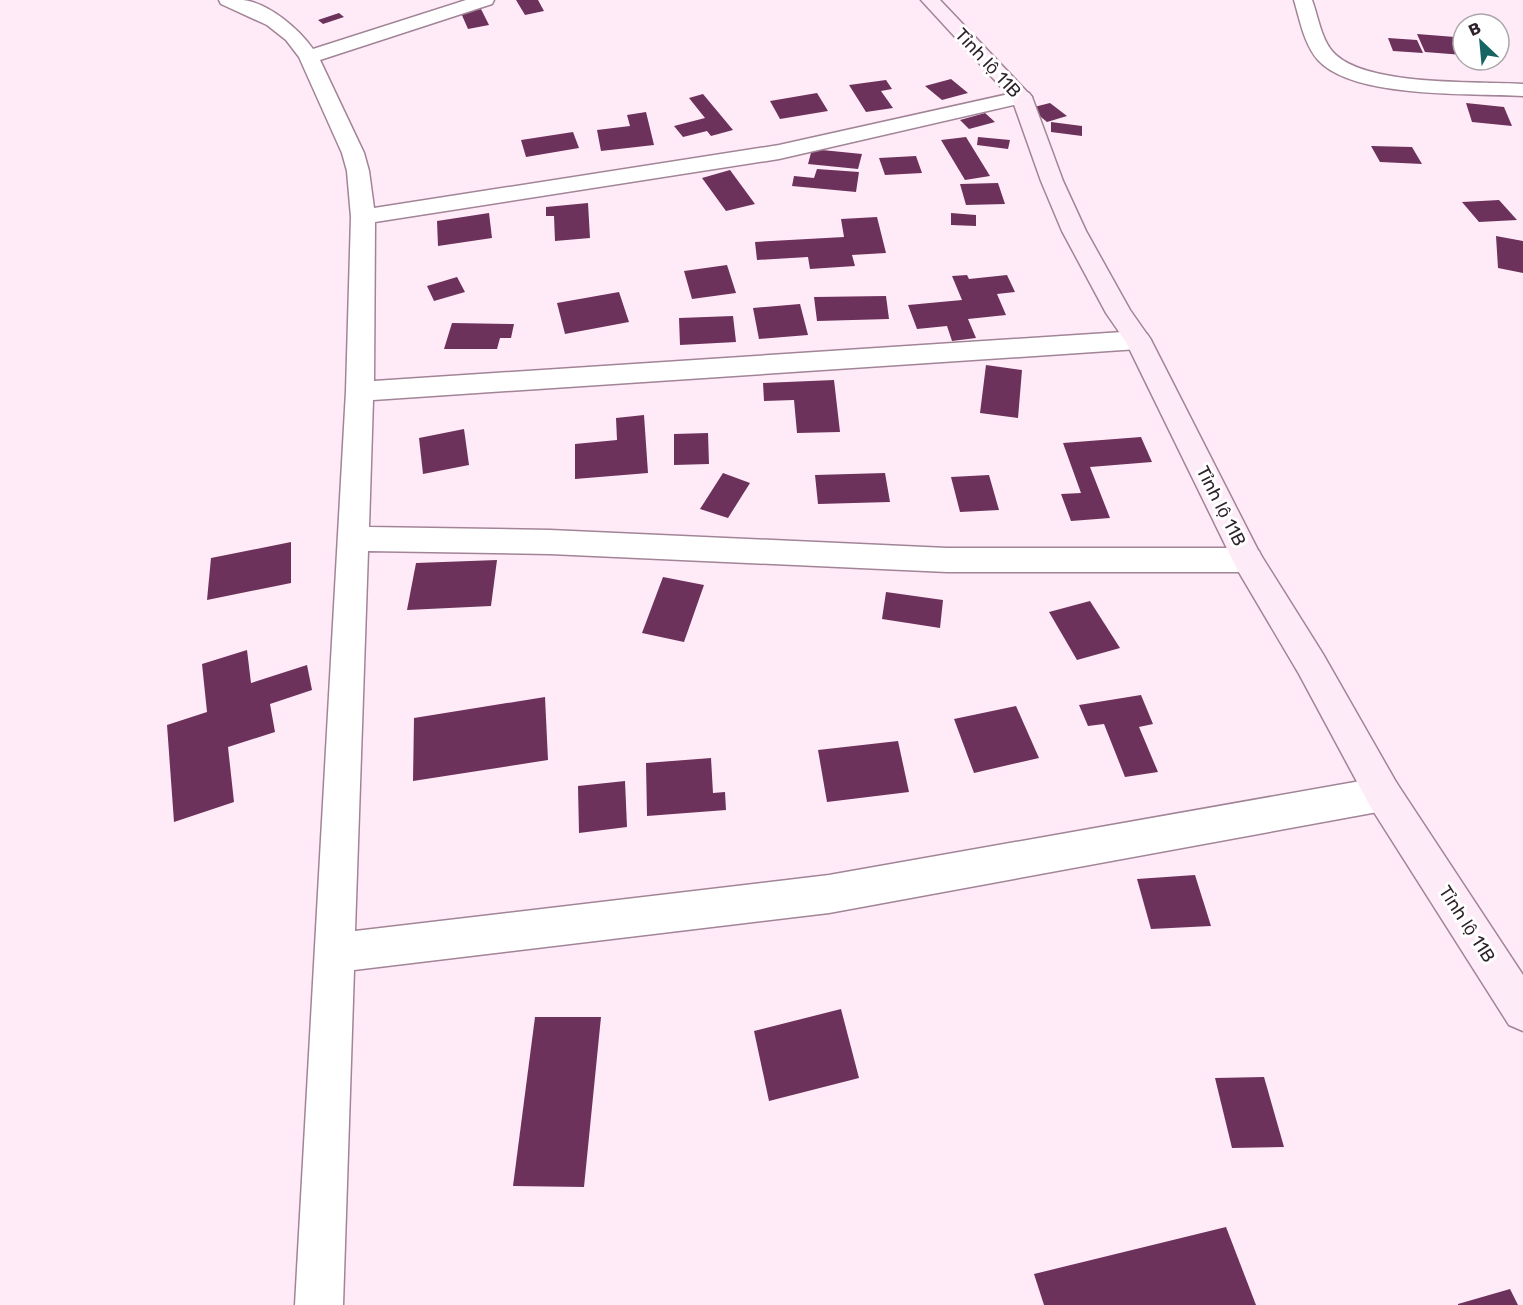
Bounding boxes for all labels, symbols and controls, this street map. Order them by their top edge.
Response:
north arrow [1451,12,1511,72]
text: B [1465,18,1484,40]
street label: Tỉnh lộ 11B [950,24,1026,102]
street label: Tỉnh lộ 11B [1191,462,1251,550]
street label: Tỉnh lộ 11B [1434,882,1500,966]

